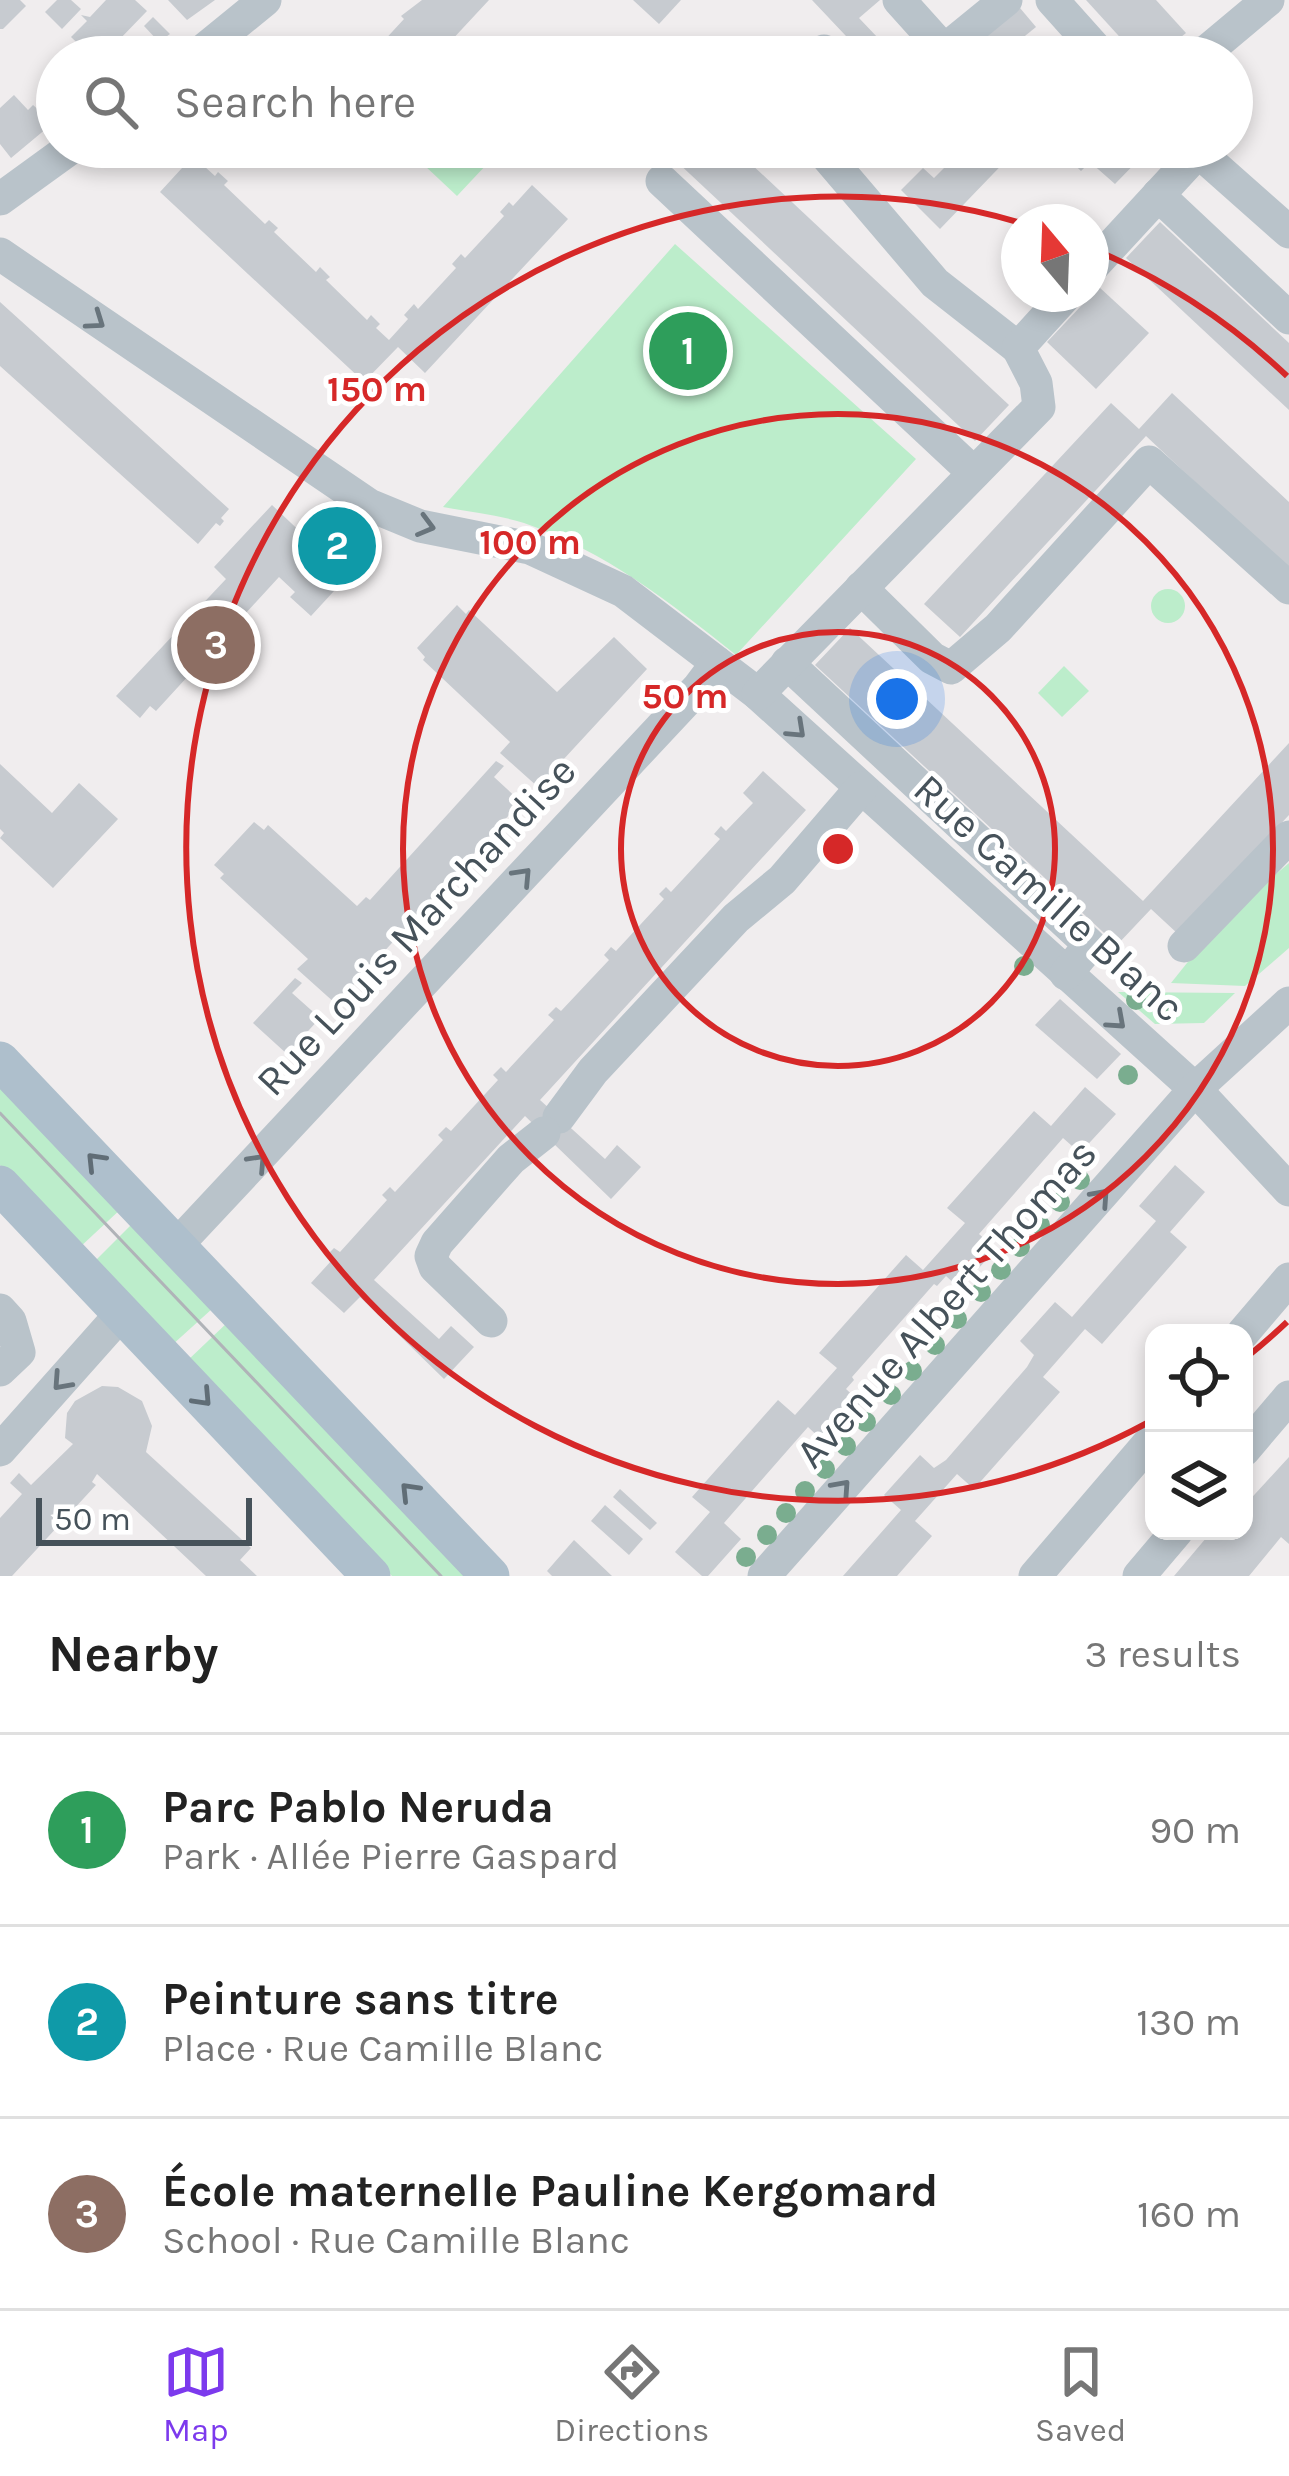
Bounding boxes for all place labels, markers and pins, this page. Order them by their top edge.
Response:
pin: 1 [649,306,727,396]
pin: 2 [298,501,376,591]
pin: 3 [177,600,255,690]
centre of rings [817,828,859,870]

